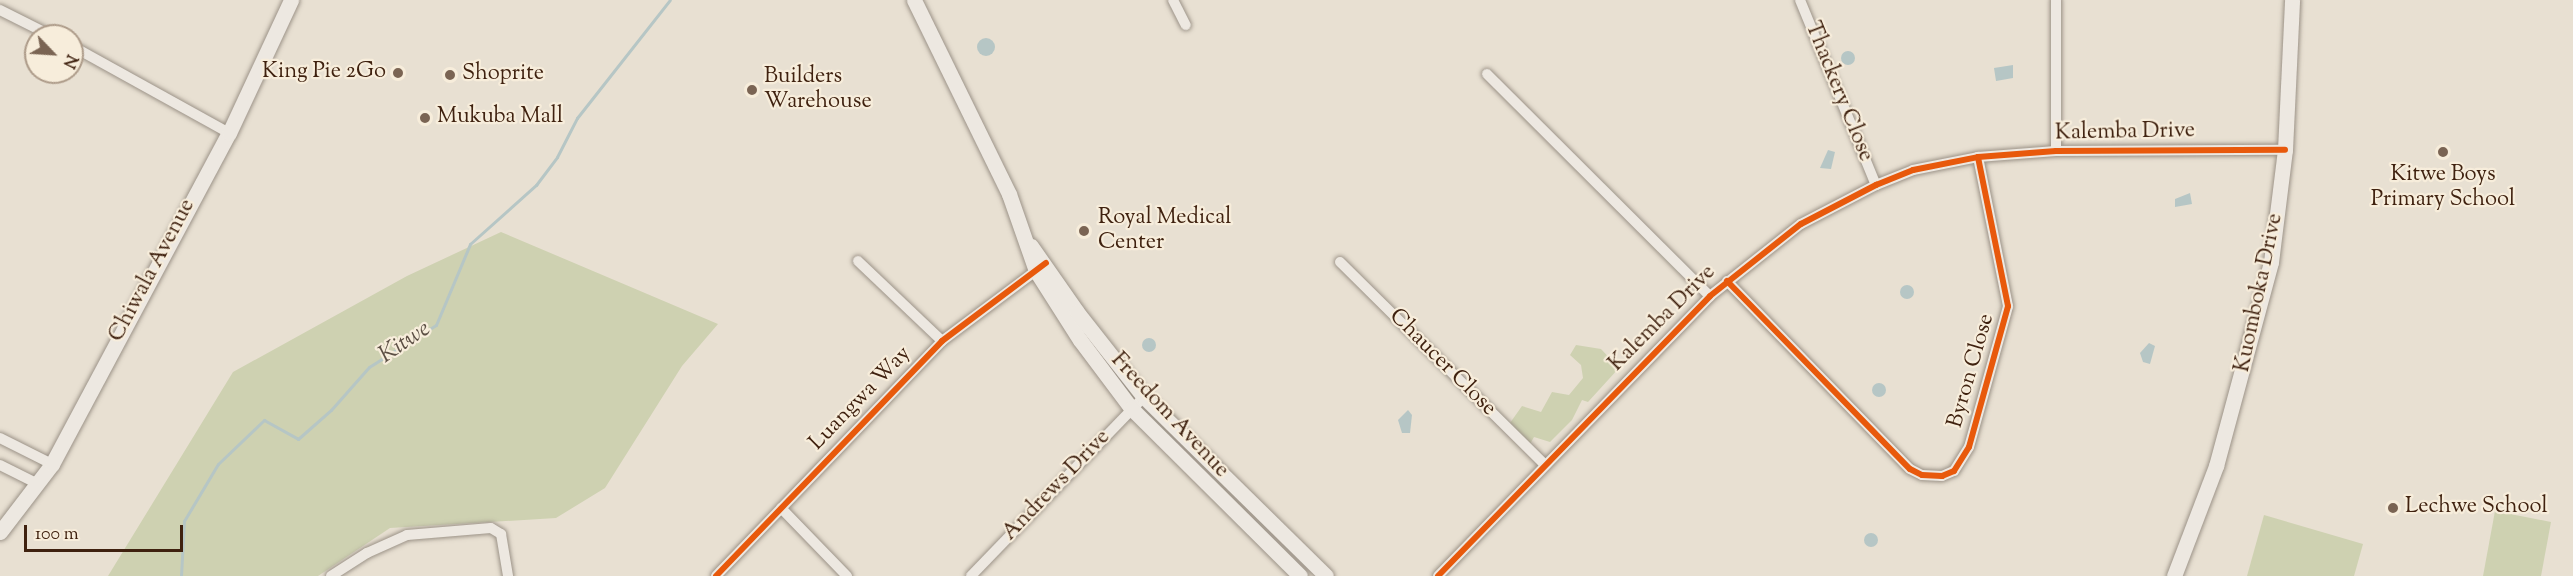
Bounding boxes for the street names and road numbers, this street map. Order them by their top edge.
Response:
street label: Thackery Close [1798,18,1878,166]
street label: Kalemba Drive [2055,119,2195,147]
street label: Chiwala Avenue [104,195,202,347]
street label: Kuomboka Drive [2230,211,2290,375]
street label: Kalemba Drive [1604,260,1722,378]
street label: Chaucer Close [1383,304,1501,422]
street label: Byron Close [1943,311,2001,431]
street label: Luangwa Way [805,341,917,457]
street label: Freedom Avenue [1104,348,1234,484]
street label: Andrews Drive [998,425,1116,547]

